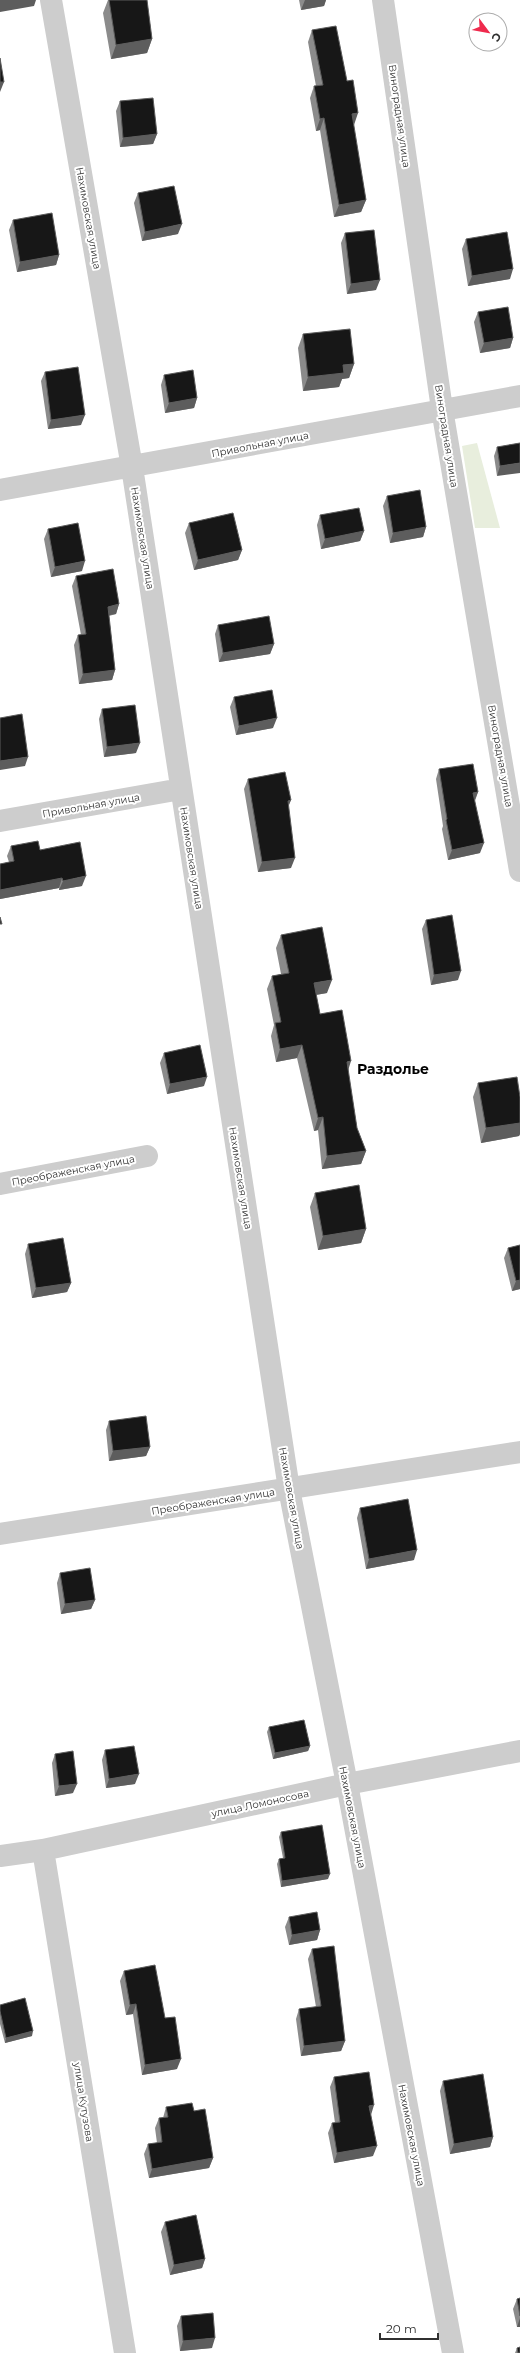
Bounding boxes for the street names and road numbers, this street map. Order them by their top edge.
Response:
street label: Виноградная улица [386,64,413,168]
street label: Нахимовская улица [73,166,104,270]
street label: Виноградная улица [432,384,461,488]
street label: Привольная улица [210,429,310,460]
street label: Нахимовская улица [128,486,157,590]
street label: Виноградная улица [485,704,516,808]
street label: Привольная улица [41,791,141,820]
street label: Нахимовская улица [177,806,206,910]
street label: Нахимовская улица [226,1126,255,1230]
street label: Преображенская улица [11,1152,136,1189]
street label: Нахимовская улица [276,1446,307,1550]
street label: Преображенская улица [150,1485,276,1518]
street label: Нахимовская улица [336,1765,369,1869]
street label: улица Ломоносова [209,1787,310,1820]
street label: улица Кутузова [71,2061,96,2143]
street label: Нахимовская улица [395,2083,428,2187]

